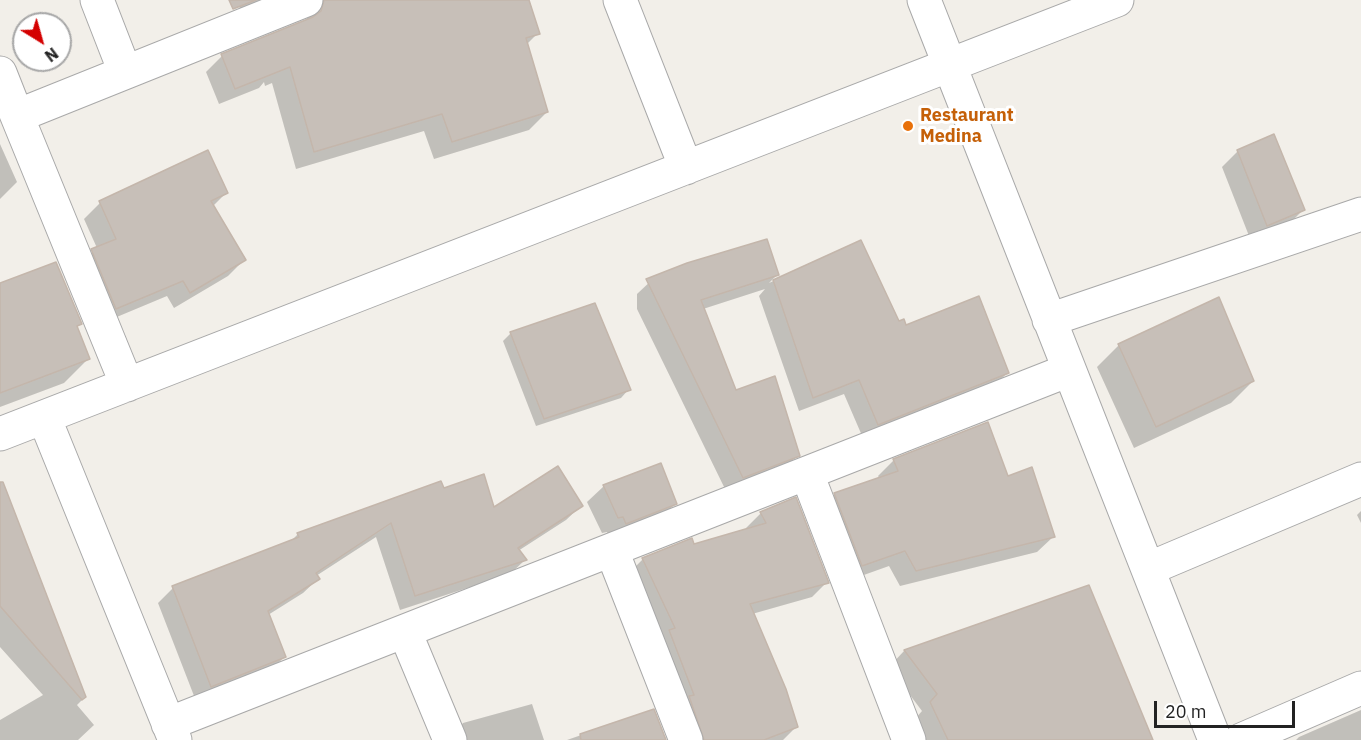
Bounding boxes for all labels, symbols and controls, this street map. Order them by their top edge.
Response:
north arrow [12,12,72,72]
text: N [41,43,62,66]
place label: Restaurant Medina [920,105,1014,148]
marker: Restaurant Medina [901,119,915,133]
scale bar [1157,689,1298,727]
text: 20 m [1165,700,1207,723]

